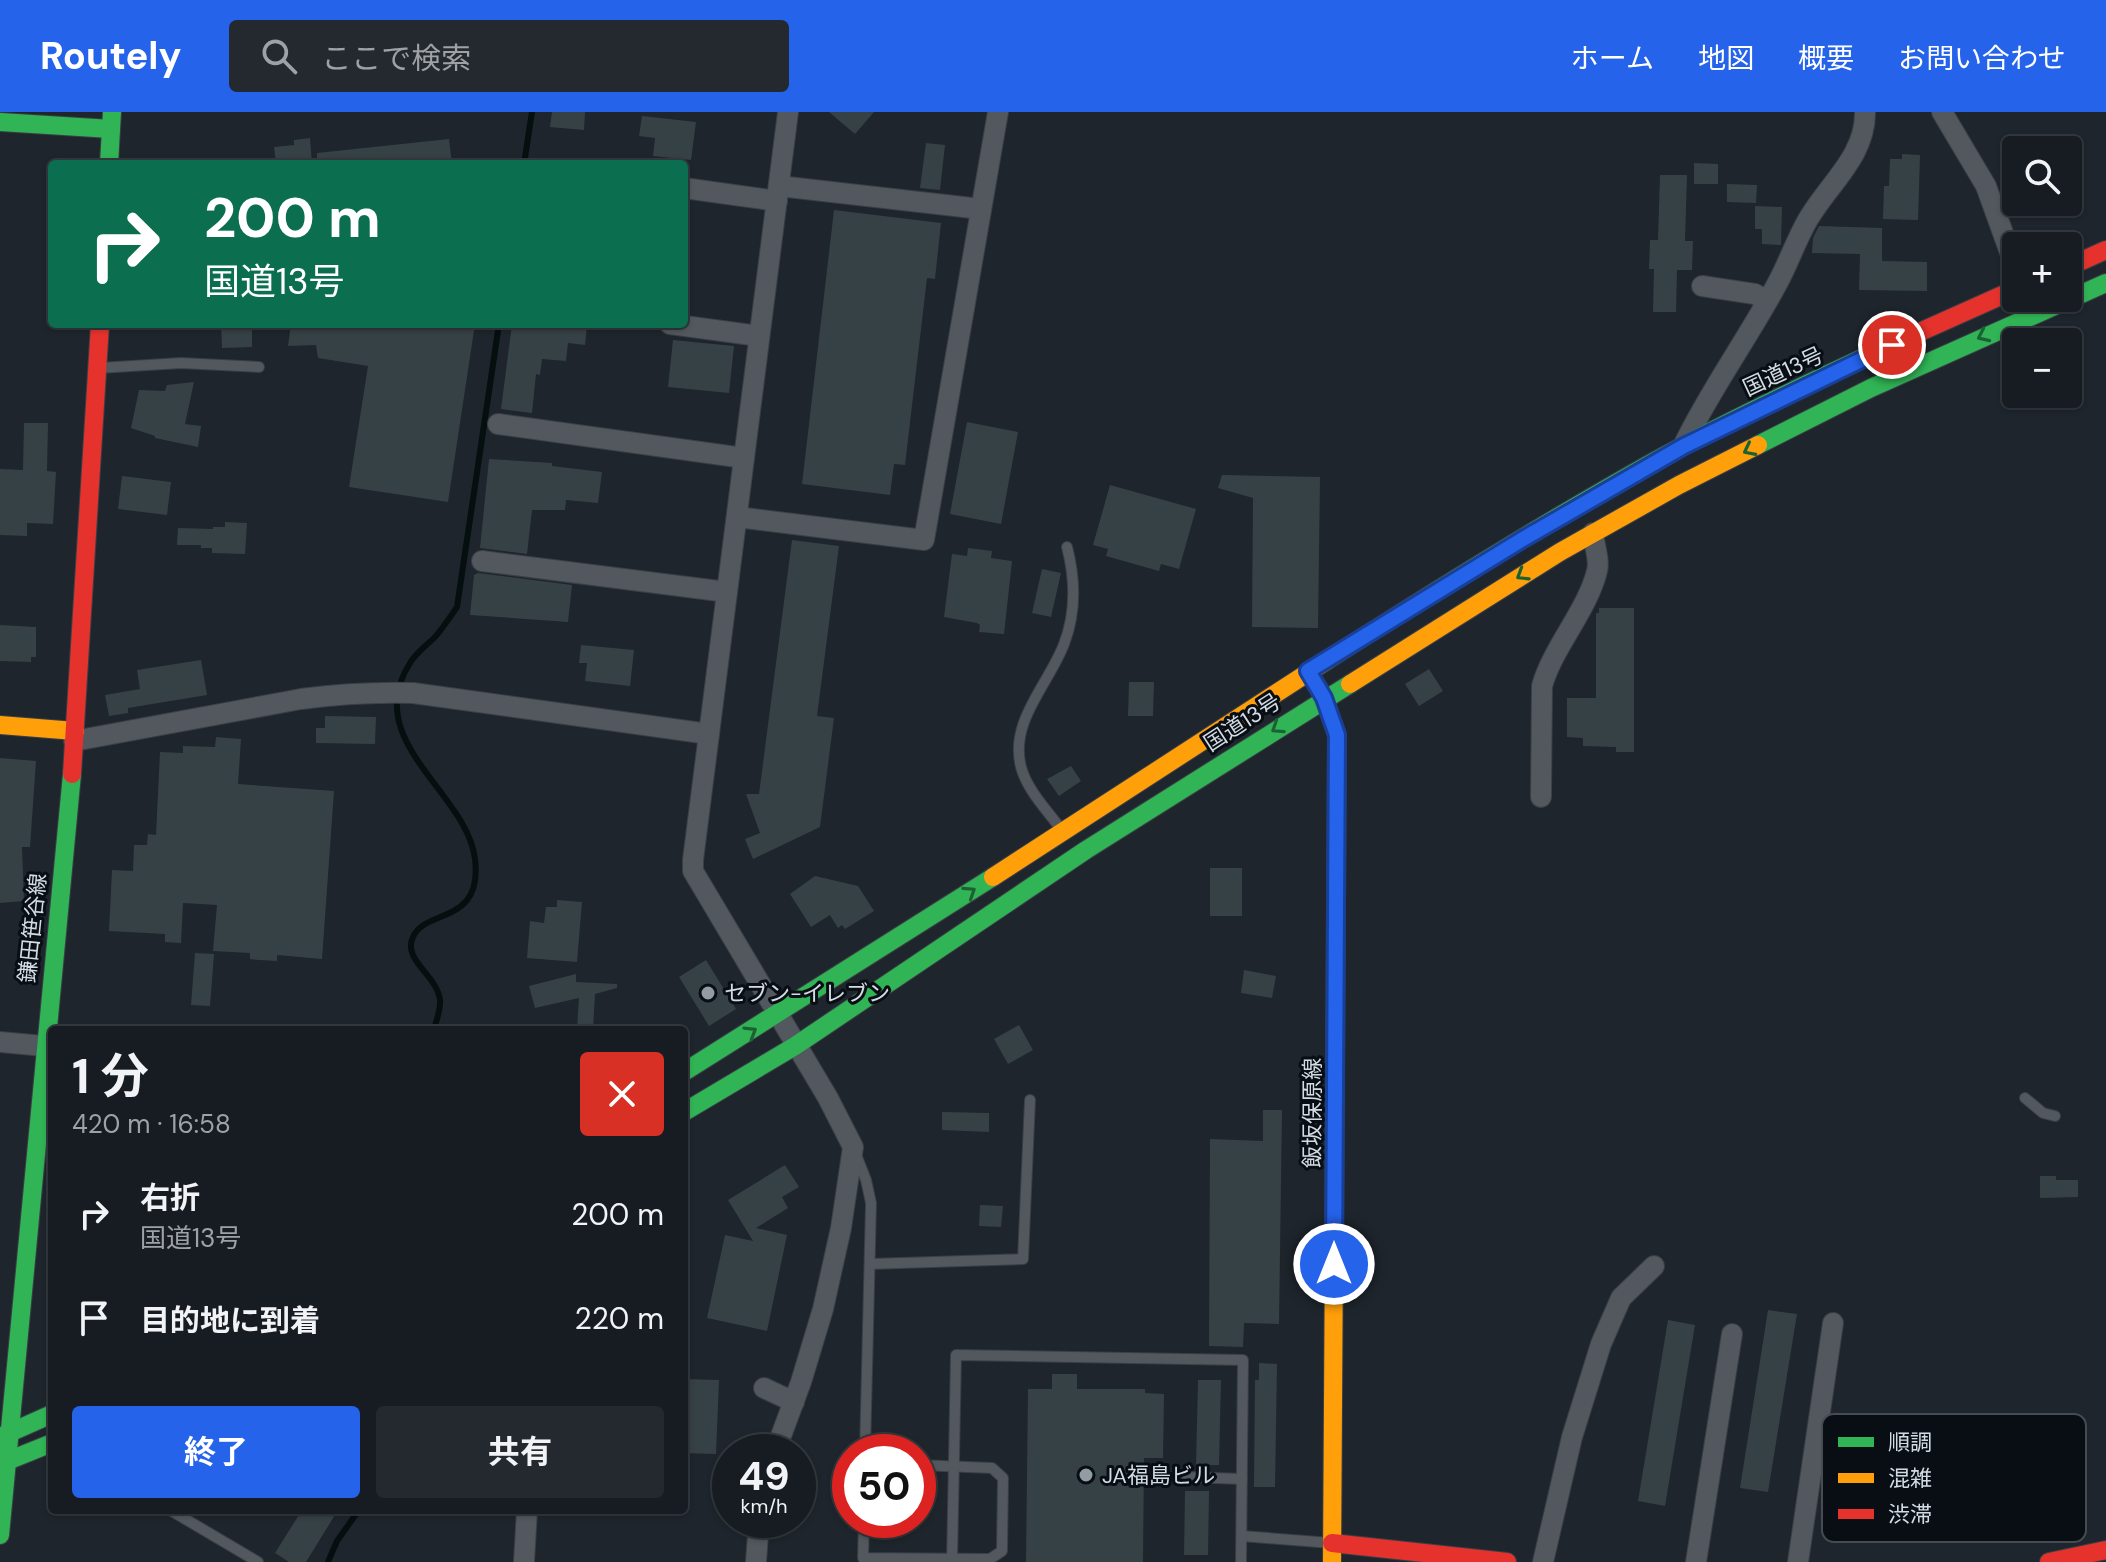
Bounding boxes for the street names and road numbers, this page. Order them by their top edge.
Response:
street label: 国道13号 [1738,340,1828,403]
street label: 国道13号 [1198,687,1286,758]
street label: 鎌田笹谷線 [12,872,53,984]
street label: 飯坂保原線 [1298,1058,1327,1168]

